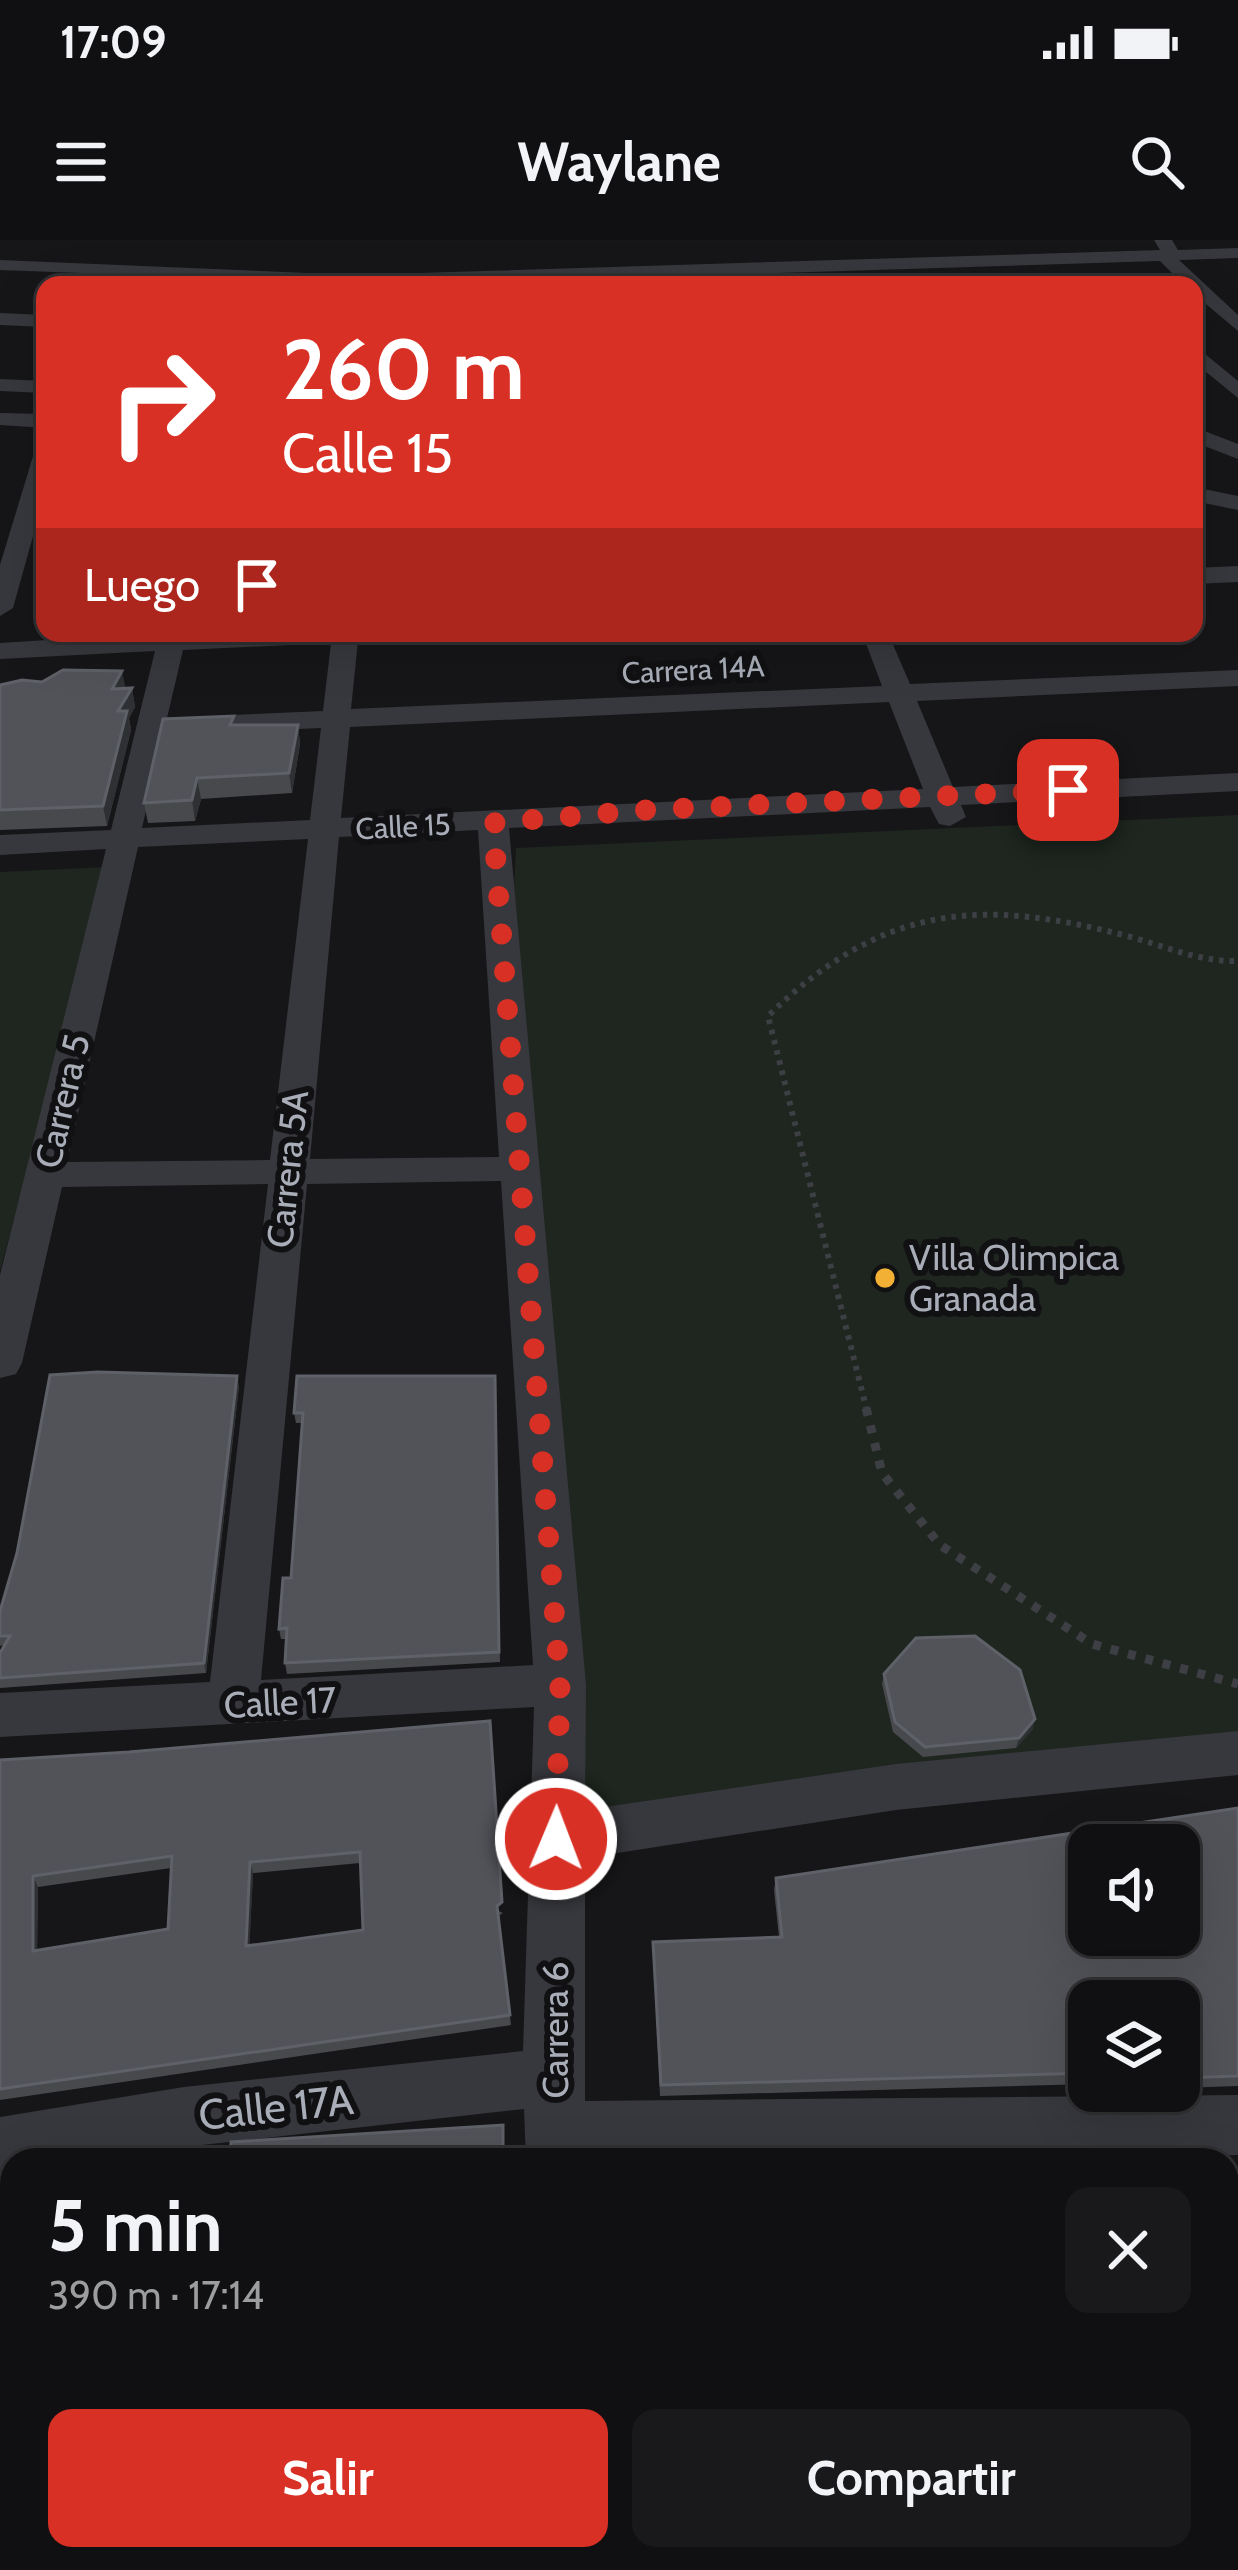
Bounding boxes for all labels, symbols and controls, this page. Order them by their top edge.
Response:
text: 17:09 [60,15,167,69]
icon: menu [48,129,114,195]
text: Waylane [517,129,721,195]
icon: search [1124,129,1190,195]
text: 260 m [282,318,525,420]
icon: right [84,324,240,480]
text: Calle 15 [282,420,453,486]
icon: arrive [224,552,290,618]
text: Luego [84,558,200,612]
street label: Carrera 14A [621,647,766,692]
pin [1017,739,1119,841]
icon: arrive [1035,757,1101,823]
street label: Calle 15 [355,806,451,847]
street label: Carrera 5 [25,1030,99,1172]
street label: Carrera 5A [257,1088,317,1250]
place label: Villa Olimpica Granada [909,1235,1119,1320]
marker: Villa Olimpica Granada [872,1265,898,1291]
street label: Calle 17 [223,1677,337,1727]
position arrow [493,1776,619,1902]
map controls [1068,1824,1200,2112]
button: sound [1068,1824,1200,1956]
street label: Carrera 6 [533,1961,577,2099]
button: layers [1068,1980,1200,2112]
street label: Calle 17A [196,2073,356,2141]
text: 5 min [48,2182,222,2269]
button: close [1065,2187,1191,2313]
text: 390 m · 17:14 [48,2271,264,2319]
button: Salir [48,2409,608,2547]
button: Compartir [632,2409,1191,2547]

